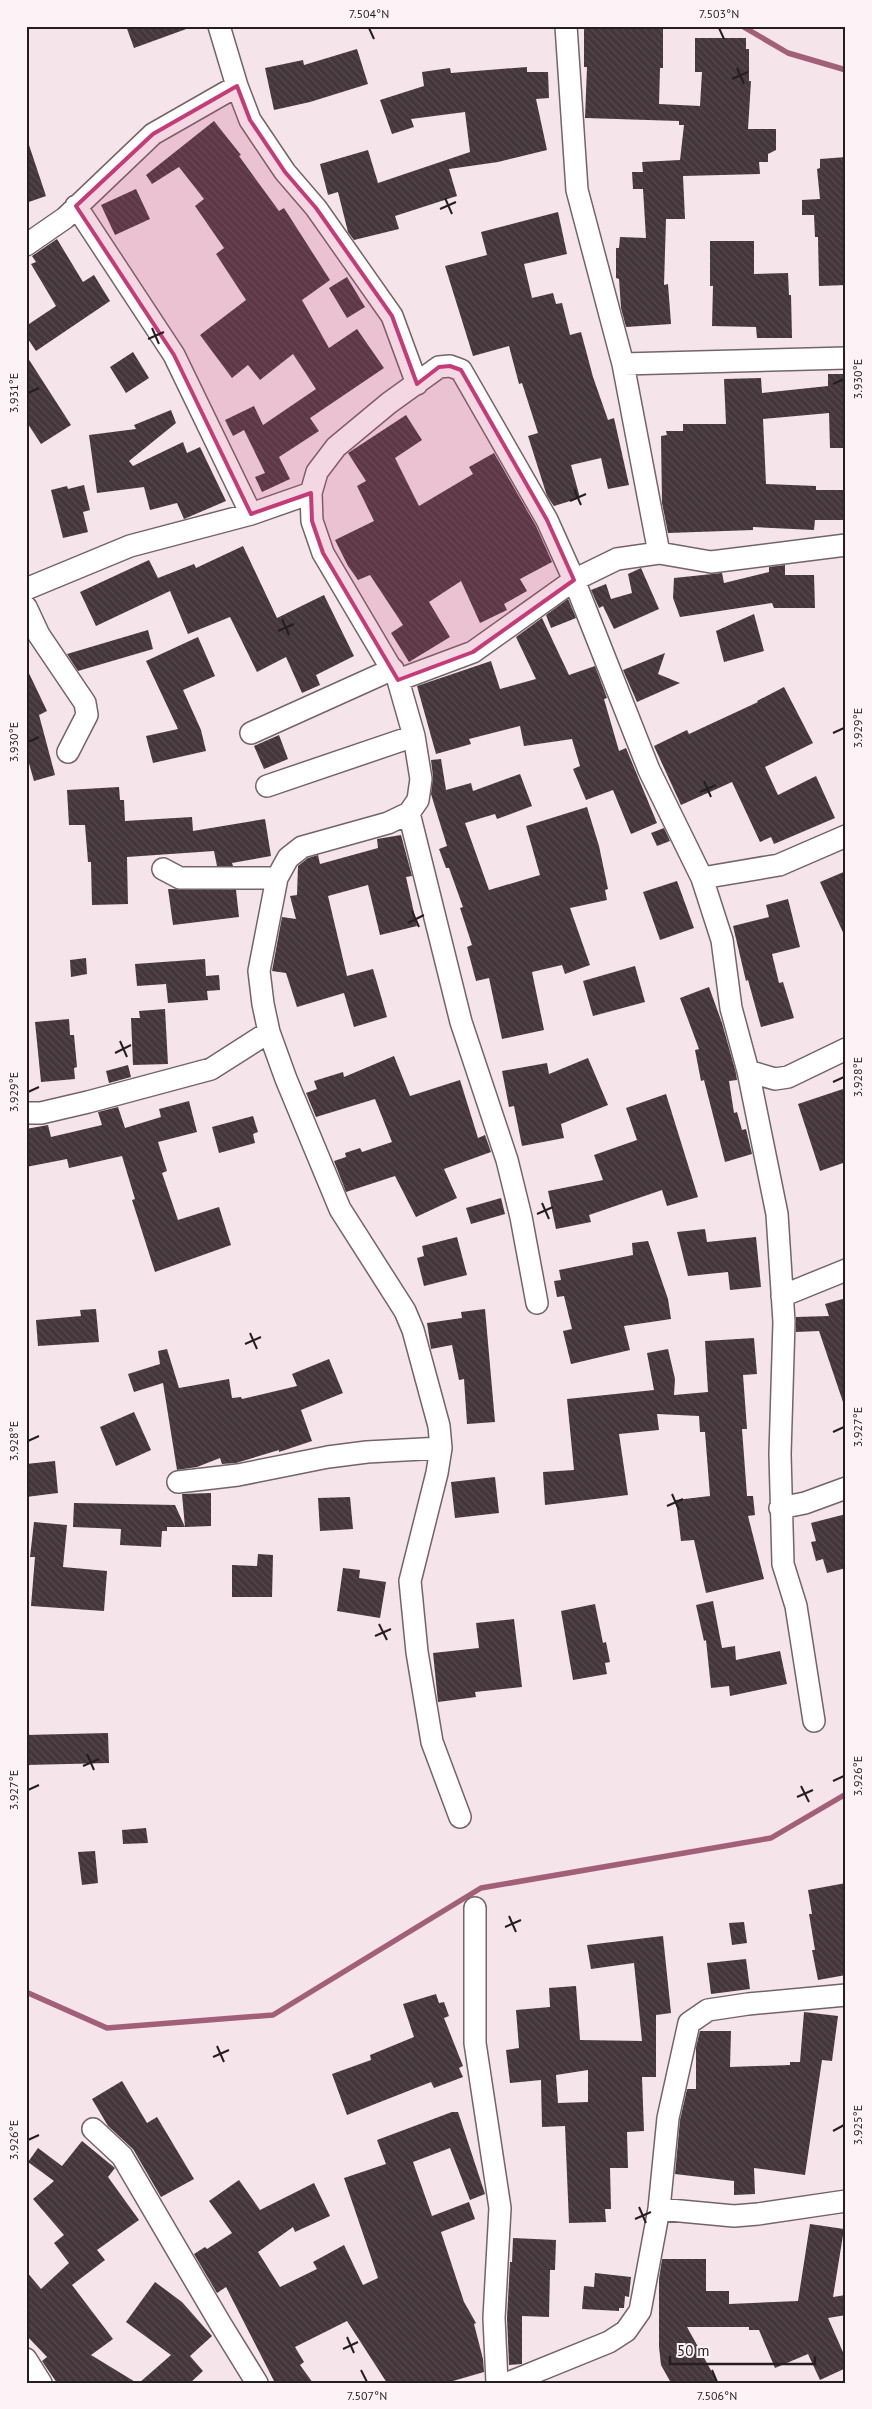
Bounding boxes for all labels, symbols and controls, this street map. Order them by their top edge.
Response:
text: 7.504°N [349,6,389,21]
text: 7.503°N [699,6,739,21]
text: 3.930°E [850,359,865,399]
text: 3.931°E [6,373,21,413]
text: 3.929°E [850,708,865,748]
text: 3.930°E [6,722,21,762]
text: 3.928°E [850,1057,865,1097]
text: 3.929°E [6,1072,21,1112]
text: 3.927°E [850,1407,865,1447]
text: 3.928°E [6,1421,21,1461]
text: 3.926°E [850,1756,865,1796]
text: 3.927°E [6,1770,21,1810]
text: 3.925°E [850,2105,865,2145]
text: 3.926°E [6,2120,21,2160]
scale bar [670,2334,814,2366]
text: 50 m [677,2341,710,2360]
text: 7.507°N [347,2388,387,2403]
text: 7.506°N [697,2388,737,2403]

